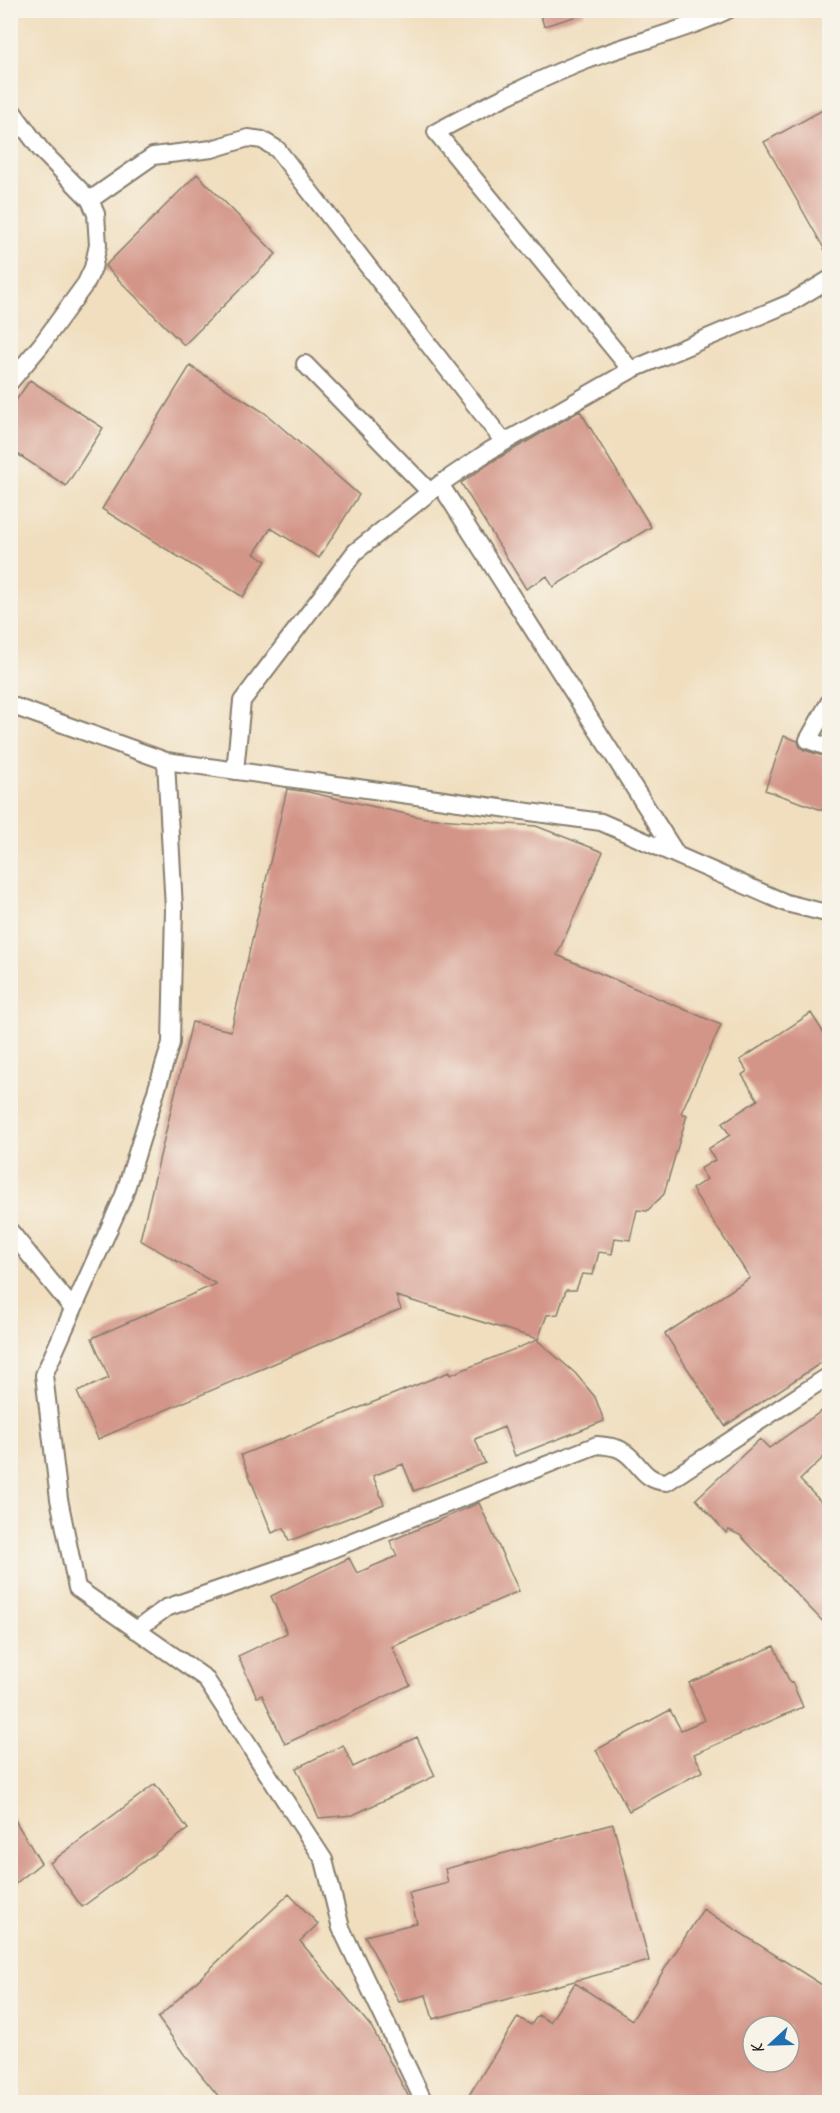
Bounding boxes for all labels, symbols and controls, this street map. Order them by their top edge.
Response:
north arrow [741,2014,801,2074]
text: K [746,2038,769,2057]

